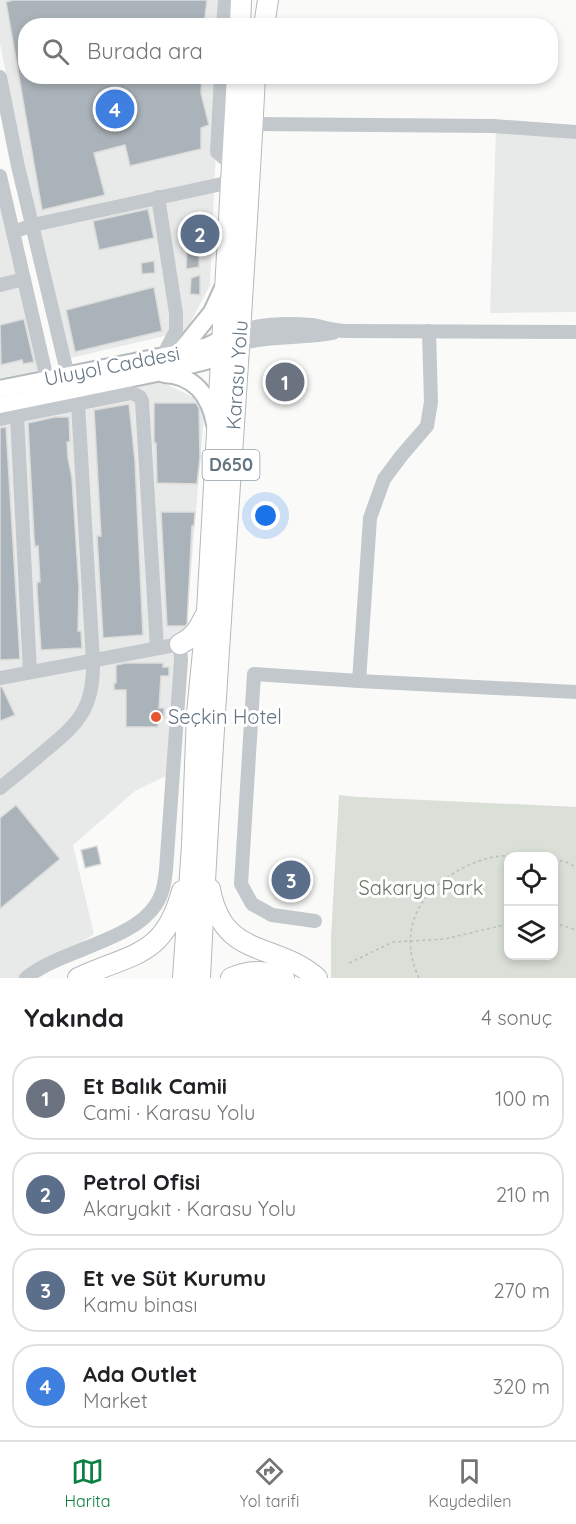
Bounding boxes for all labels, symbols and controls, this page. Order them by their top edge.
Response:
search box [18,18,558,84]
icon: search [39,35,72,68]
text: Burada ara [87,37,203,65]
pin: 4 [96,86,134,132]
pin: 2 [180,212,220,256]
street label: Karasu Yolu [220,319,253,431]
street label: Uluyol Caddesi [42,340,182,391]
pin: 1 [266,360,304,404]
road number: D650 [202,450,260,480]
your location [251,501,280,530]
place label: Seçkin Hotel [168,704,282,729]
marker: Seçkin Hotel [149,710,163,724]
map controls [504,852,558,960]
button: locate [504,852,558,906]
pin: 3 [272,858,310,902]
park label: Sakarya Park [358,875,484,900]
button: layers [504,906,558,960]
text: Yakında [24,1001,124,1034]
text: 4 sonuç [481,1005,552,1030]
text: Et Balık Camii [83,1072,227,1100]
text: 1 [42,1086,49,1111]
text: 100 m [495,1086,550,1111]
text: Cami · Karasu Yolu [83,1100,255,1125]
text: Petrol Ofisi [83,1168,200,1196]
text: 2 [40,1182,51,1207]
text: 210 m [496,1182,550,1207]
text: Akaryakıt · Karasu Yolu [83,1196,296,1221]
text: Et ve Süt Kurumu [83,1264,266,1292]
text: 3 [40,1278,51,1303]
text: 270 m [493,1278,550,1303]
text: Kamu binası [83,1292,197,1317]
text: Ada Outlet [83,1360,197,1388]
text: 4 [40,1374,51,1399]
text: 320 m [493,1374,550,1399]
text: Market [83,1388,148,1413]
tab: Harita [65,1455,110,1511]
tab: Yol tarifi [239,1455,299,1511]
tab: Kaydedilen [428,1455,511,1511]

